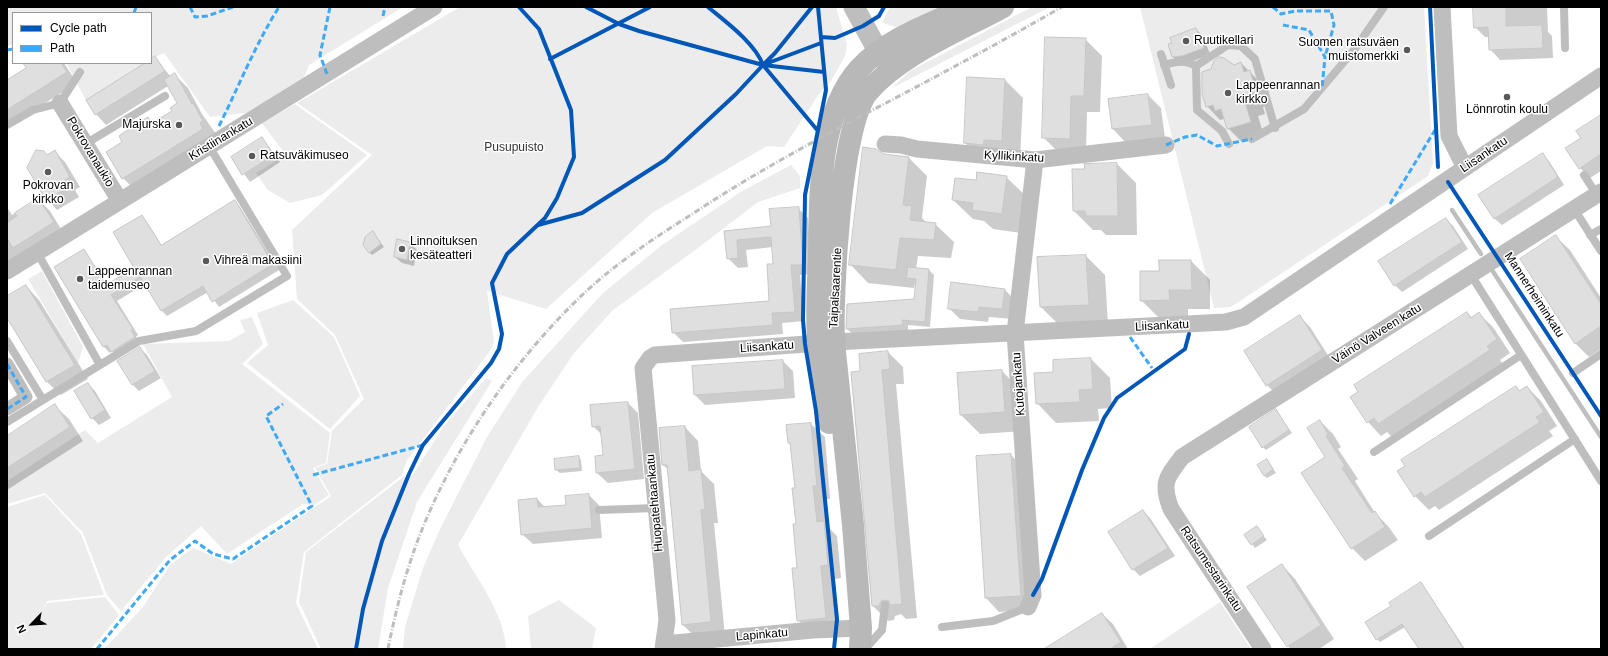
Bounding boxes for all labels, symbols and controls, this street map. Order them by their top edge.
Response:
legend [12,12,152,64]
text: Cycle path [50,21,107,35]
place label: Ruutikellari [1194,34,1253,48]
marker: Ruutikellari [1181,36,1191,46]
place label: Suomen ratsuväen muistomerkki [1298,36,1399,64]
text: Path [50,41,75,55]
marker: Suomen ratsuväen muistomerkki [1402,45,1412,55]
place label: Lappeenrannan kirkko [1236,79,1320,107]
marker: Lappeenrannan kirkko [1223,88,1233,98]
marker: Lönnrotin koulu [1502,92,1512,102]
place label: Lönnrotin koulu [1466,103,1548,117]
street label: Pokrovanaukio [63,114,117,190]
street label: Kristiinankatu [186,114,256,164]
place label: Majurska [122,118,171,132]
marker: Majurska [174,120,184,130]
street label: Liisankatu [1458,134,1510,176]
park label: Pusupuisto [484,141,544,155]
street label: Kyllikinkatu [984,148,1044,166]
place label: Ratsuväkimuseo [260,149,349,163]
marker: Ratsuväkimuseo [247,151,257,161]
marker: Pokrovan kirkko [43,167,53,177]
place label: Pokrovan kirkko [23,179,73,207]
place label: Linnoituksen kesäteatteri [410,235,477,263]
marker: Linnoituksen kesäteatteri [397,244,407,254]
street label: Taipalsaarentie [827,247,845,329]
street label: Mannerheiminkatu [1501,250,1567,340]
place label: Vihreä makasiini [214,254,302,268]
marker: Vihreä makasiini [201,256,211,266]
place label: Lappeenrannan taidemuseo [88,265,172,293]
marker: Lappeenrannan taidemuseo [75,274,85,284]
street label: Väinö Valveen katu [1330,301,1424,367]
street label: Liisankatu [1135,317,1189,335]
street label: Liisankatu [740,338,794,356]
street label: Kutojankatu [1010,352,1028,416]
street label: Huopatehtaankatu [644,454,666,552]
street label: Ratsumestarinkatu [1177,524,1245,614]
north arrow [12,604,52,644]
text: N [14,623,28,635]
street label: Lapinkatu [735,626,789,644]

